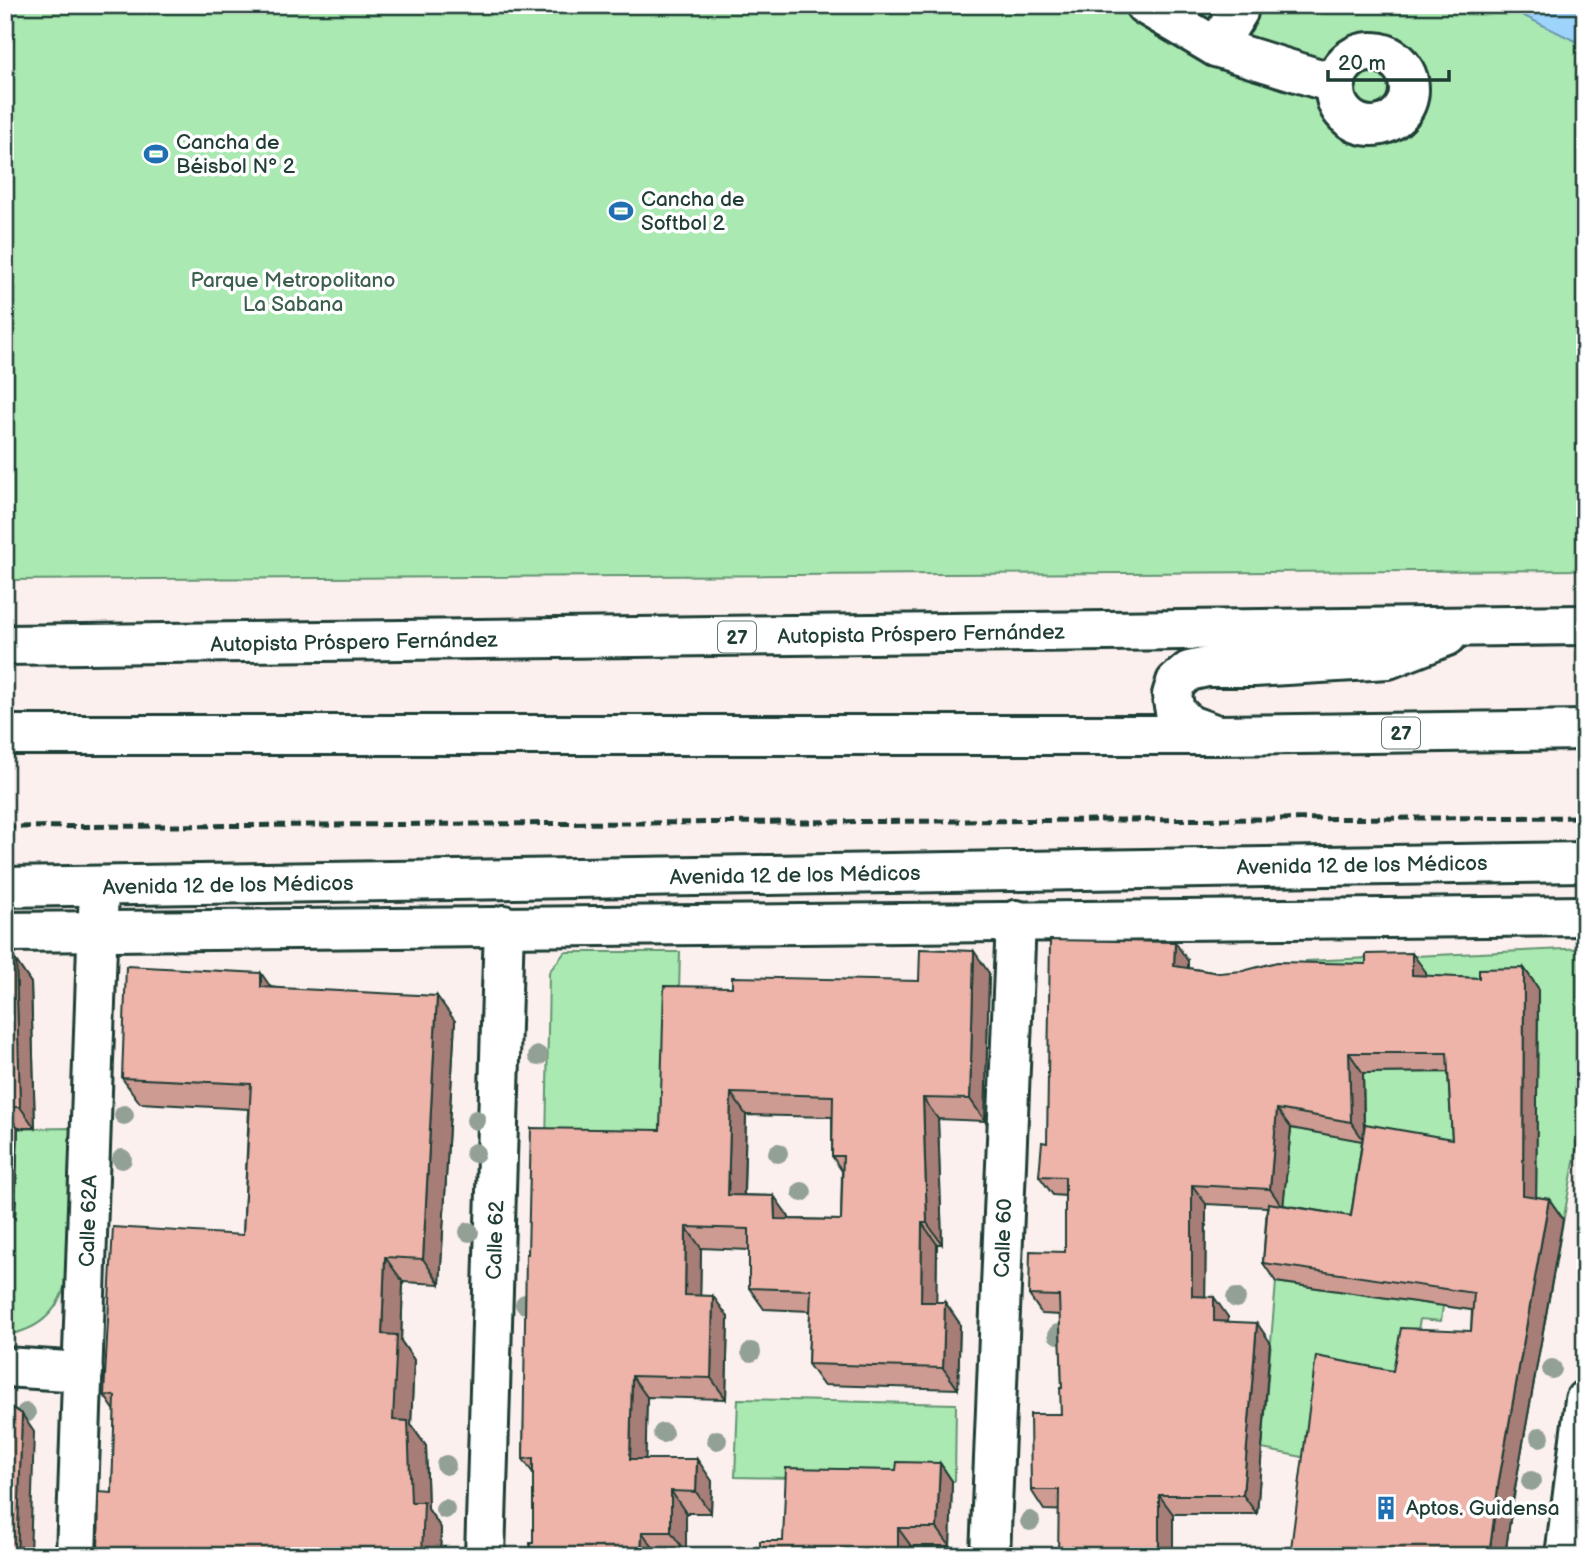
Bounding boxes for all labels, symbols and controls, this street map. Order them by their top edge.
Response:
scale bar [1328,38,1448,82]
text: 20 m [1338,51,1386,76]
place label: Cancha de Béisbol Nº 2 [176,130,296,179]
sports icon: Cancha de Béisbol Nº 2 [142,140,170,168]
place label: Cancha de Softbol 2 [641,187,745,236]
sports icon: Cancha de Softbol 2 [607,197,635,225]
park label: Parque Metropolitano La Sabana [191,268,395,317]
street label: Autopista Próspero Fernández [777,619,1066,650]
road number: 27 [718,622,756,652]
street label: Autopista Próspero Fernández [210,627,499,658]
road number: 27 [1382,718,1420,748]
street label: Avenida 12 de los Médicos [1236,851,1488,880]
street label: Avenida 12 de los Médicos [669,861,921,890]
street label: Avenida 12 de los Médicos [102,871,354,900]
street label: Calle 62A [74,1174,103,1268]
street label: Calle 60 [990,1198,1017,1278]
street label: Calle 62 [482,1199,509,1280]
building icon: Aptos. Guidensa [1372,1494,1400,1522]
place label: Aptos. Guidensa [1406,1496,1560,1521]

